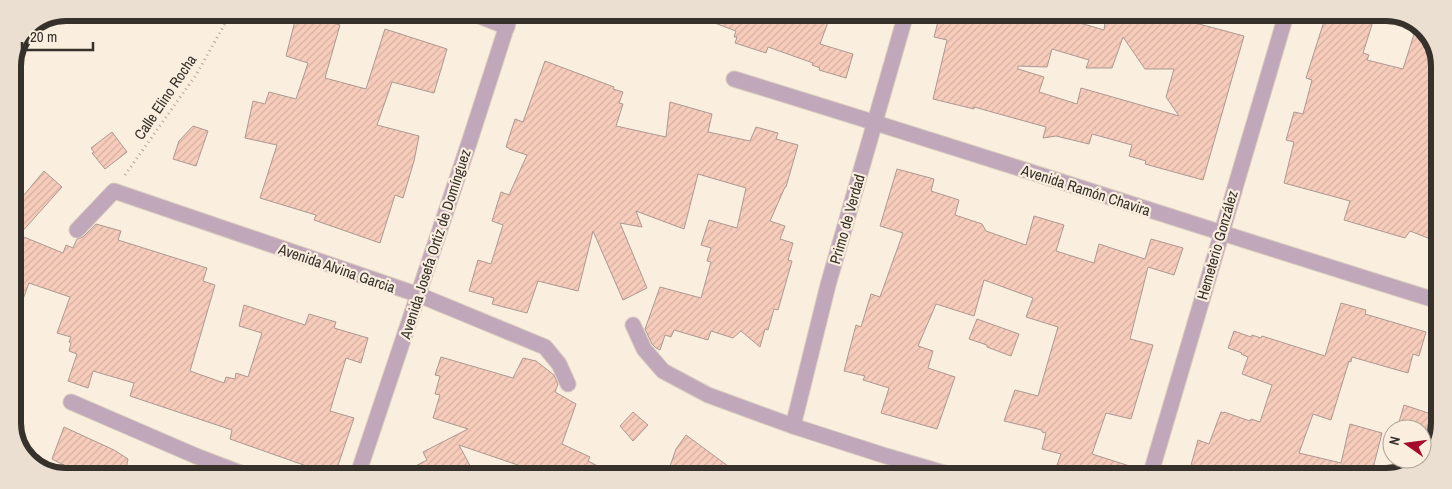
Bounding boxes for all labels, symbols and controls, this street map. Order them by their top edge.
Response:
scale bar [22,20,94,52]
text: 20 m [30,26,57,47]
street label: Calle Elino Rocha [129,50,201,144]
street label: Avenida Josefa Ortiz de Domínguez [394,147,476,342]
street label: Avenida Ramón Chavira [1018,159,1153,221]
street label: Primo de Verdad [824,172,870,266]
street label: Hemeterio González [1191,188,1243,302]
street label: Avenida Alvina Garcia [275,238,398,298]
north arrow [1382,419,1432,469]
text: N [1385,435,1404,447]

